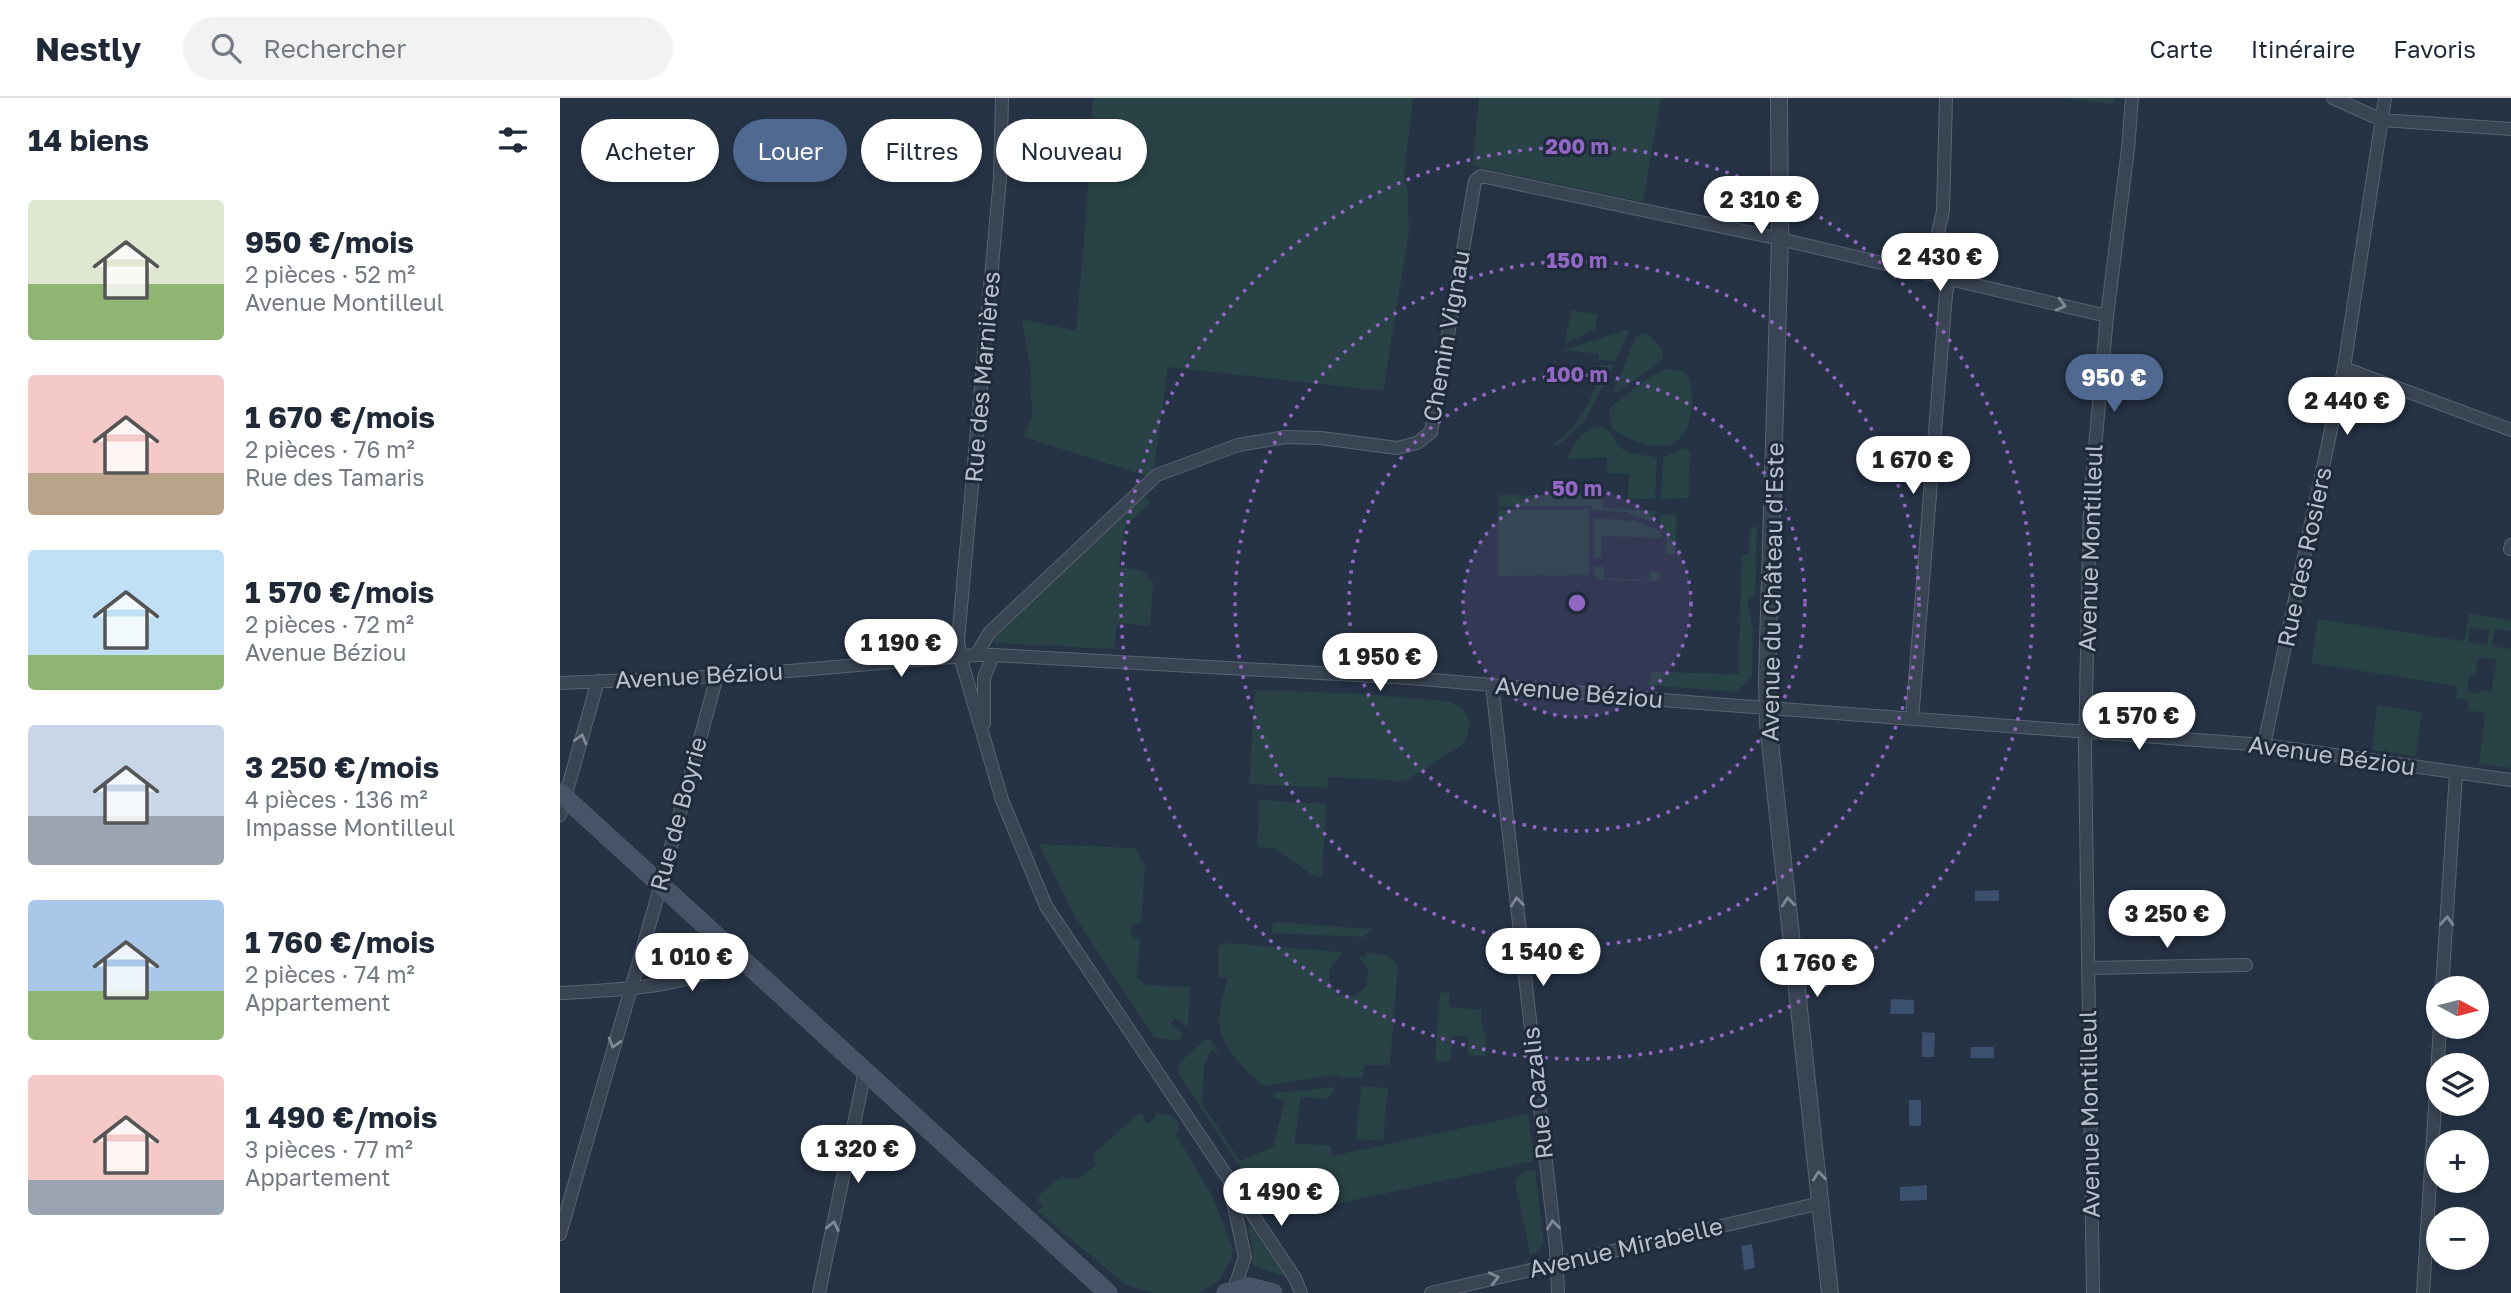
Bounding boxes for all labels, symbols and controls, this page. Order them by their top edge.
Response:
search box [183,17,673,80]
text: Nestly [35,29,141,68]
icon: search [207,29,245,67]
text: Rechercher [263,33,406,64]
text: Carte [2150,34,2213,63]
text: Itinéraire [2251,34,2355,63]
text: Favoris [2393,34,2476,63]
chip: Acheter [581,119,719,182]
chip: Louer [733,119,847,182]
chip: Filtres [861,119,982,182]
chip: Nouveau [996,119,1147,182]
icon: filters [494,121,532,159]
text: 14 biens [28,122,149,158]
text: 200 m [1545,133,1609,159]
pin: 2 310 € [1696,176,1826,236]
text: 2 310 € [1720,185,1802,213]
text: 950 €/mois [245,224,414,260]
icon: home [84,228,168,312]
pin: 2 430 € [1875,234,2005,293]
text: 2 430 € [1897,242,1983,270]
text: 150 m [1547,247,1607,273]
street label: Chemin Vignau [1416,248,1475,424]
text: 2 pièces · 52 m² [245,260,415,288]
street label: Rue des Marnières [958,270,1005,484]
text: Avenue Montilleul [245,288,444,316]
one-way arrow [2055,297,2067,311]
pin: 950 € [2065,354,2163,414]
text: 100 m [1546,361,1608,387]
text: 950 € [2081,363,2147,391]
pin: 2 440 € [2282,378,2412,437]
text: 2 440 € [2304,386,2390,414]
text: 1 670 €/mois [245,399,435,435]
icon: home [84,403,168,487]
text: 2 pièces · 76 m² [245,435,415,463]
pin: 1 670 € [1848,436,1978,496]
street label: Avenue du Château d'Este [1754,442,1789,742]
street label: Avenue Montilleul [2071,444,2108,652]
text: 1 670 € [1872,445,1954,473]
text: Rue des Tamaris [245,463,424,491]
street label: Rue des Rosiers [2270,464,2337,649]
text: 50 m [1552,475,1602,501]
text: 1 570 €/mois [245,574,434,610]
icon: home [84,578,168,662]
centre of rings [1565,591,1589,615]
text: 2 pièces · 72 m² [245,610,414,638]
pin: 1 190 € [836,620,966,679]
text: 1 190 € [861,628,941,656]
pin: 1 950 € [1315,634,1445,693]
text: Avenue Béziou [245,638,406,666]
text: 1 950 € [1338,642,1422,670]
street label: Avenue Béziou [614,656,784,693]
street label: Avenue Béziou [1494,670,1664,713]
pin: 1 570 € [2074,692,2204,752]
text: 1 570 € [2098,701,2180,729]
street label: Avenue Béziou [2247,728,2418,781]
one-way arrow [573,733,588,745]
street label: Rue de Boyrie [643,733,712,894]
text: 3 250 €/mois [245,749,439,785]
icon: home [84,753,168,837]
text: 4 pièces · 136 m² [245,785,428,813]
text: Impasse Montilleul [245,813,455,841]
pin: 3 250 € [2102,890,2232,950]
one-way arrow [1509,896,1524,907]
one-way arrow [1781,896,1796,907]
text: 3 250 € [2125,899,2209,927]
one-way arrow [2439,915,2454,926]
text: 1 760 €/mois [245,924,435,960]
icon: home [84,928,168,1012]
pin: 1 540 € [1478,928,1608,988]
pin: 1 010 € [627,934,757,993]
text: 1 540 € [1502,937,1584,965]
pin: 1 760 € [1752,940,1882,999]
text: 1 010 € [651,942,733,970]
text: 1 760 € [1776,948,1858,976]
text: 2 pièces · 74 m² [245,960,415,988]
north arrow [2426,976,2488,1040]
map controls [2426,976,2489,1270]
text: Appartement [245,988,390,1016]
street label: Avenue Montilleul [2072,1010,2105,1218]
street label: Rue Cazalis [1515,1026,1558,1161]
one-way arrow [608,1037,623,1049]
button: layers [2426,1053,2489,1116]
text: 1 490 €/mois [245,1099,438,1135]
icon: home [84,1103,168,1187]
pin: 1 320 € [793,1126,923,1185]
button: + [2426,1130,2489,1193]
text: 1 320 € [817,1134,899,1162]
text: 3 pièces · 77 m² [245,1135,413,1163]
text: Appartement [245,1163,390,1191]
pin: 1 490 € [1216,1168,1346,1228]
one-way arrow [1811,1171,1826,1182]
text: 1 490 € [1239,1177,1323,1205]
button: − [2426,1207,2489,1270]
street label: Avenue Mirabelle [1526,1210,1725,1283]
one-way arrow [1546,1219,1561,1230]
one-way arrow [824,1220,839,1232]
one-way arrow [1488,1272,1500,1286]

